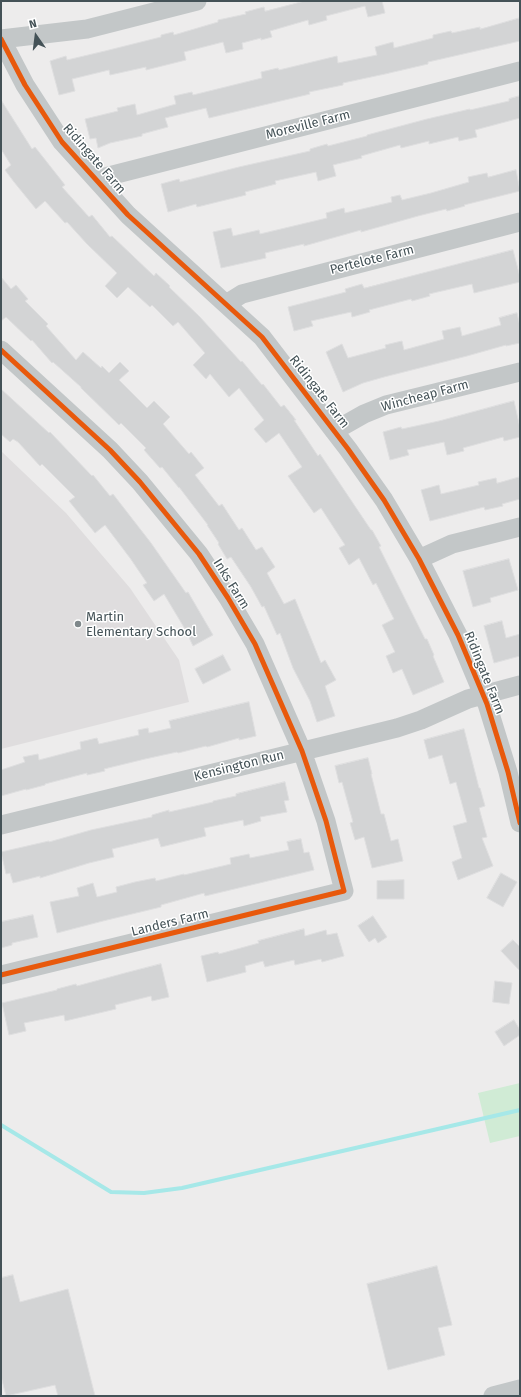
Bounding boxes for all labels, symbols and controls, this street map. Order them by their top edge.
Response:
north arrow [16,16,56,56]
text: N [28,17,38,31]
street label: Moreville Farm [264,107,352,143]
street label: Ridingate Farm [59,121,129,197]
street label: Pertelote Farm [328,242,416,278]
street label: Ridingate Farm [286,353,352,431]
street label: Wincheap Farm [380,377,470,415]
street label: Inks Farm [209,556,253,612]
place label: Martin Elementary School [86,609,196,640]
marker: Martin Elementary School [73,619,83,629]
street label: Ridingate Farm [460,629,508,717]
street label: Kensington Run [192,747,286,785]
street label: Landers Farm [130,906,210,940]

